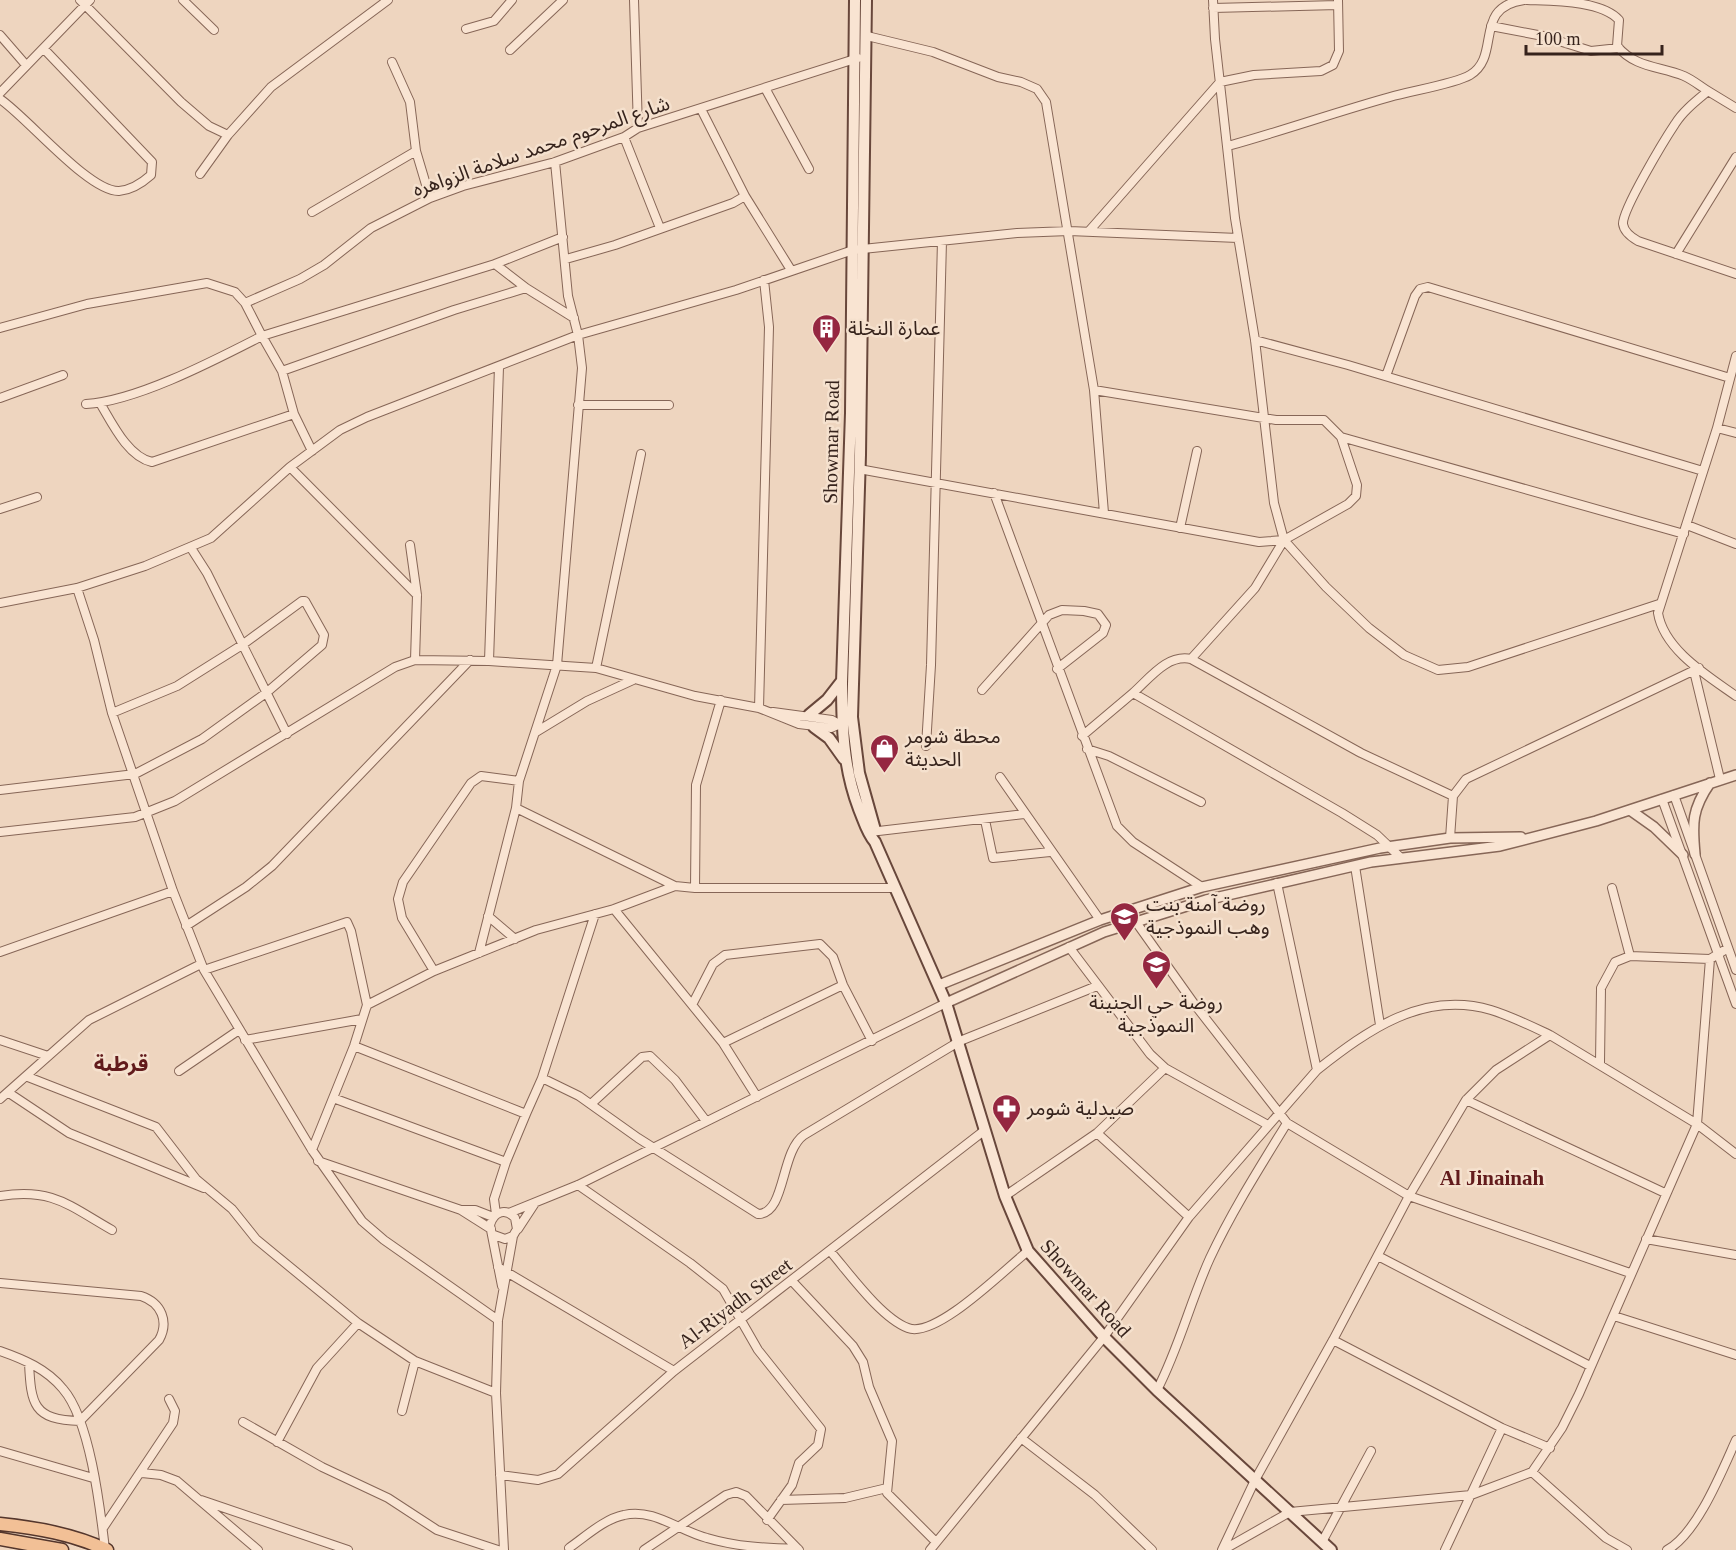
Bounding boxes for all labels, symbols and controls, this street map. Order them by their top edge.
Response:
scale bar [1526,18,1662,56]
text: 100 m [1535,29,1581,49]
street label: شارع المرحوم محمد سلامة الزواهره [410,92,674,204]
building icon: عمارة النخلة [811,312,843,354]
place label: عمارة النخلة [848,317,940,340]
street label: Showmar Road [819,380,843,504]
place label: محطة شومر الحديثة [904,725,1001,770]
shop icon: محطة شومر الحديثة [868,732,900,774]
place label: روضة آمنة بنت وهب النموذجية [1146,893,1270,939]
school or university icon: روضة آمنة بنت وهب النموذجية [1109,900,1141,942]
school or university icon: روضة حي الجنينة النموذجية [1140,948,1172,990]
place label: روضة حي الجنينة النموذجية [1089,991,1223,1037]
district label: قرطبة [94,1052,148,1076]
pharmacy icon: صيدلية شومر [990,1092,1022,1134]
place label: صيدلية شومر [1026,1097,1134,1120]
district label: Al Jinainah [1440,1166,1545,1190]
street label: Showmar Road [1036,1235,1136,1341]
street label: Al-Riyadh Street [674,1253,797,1354]

